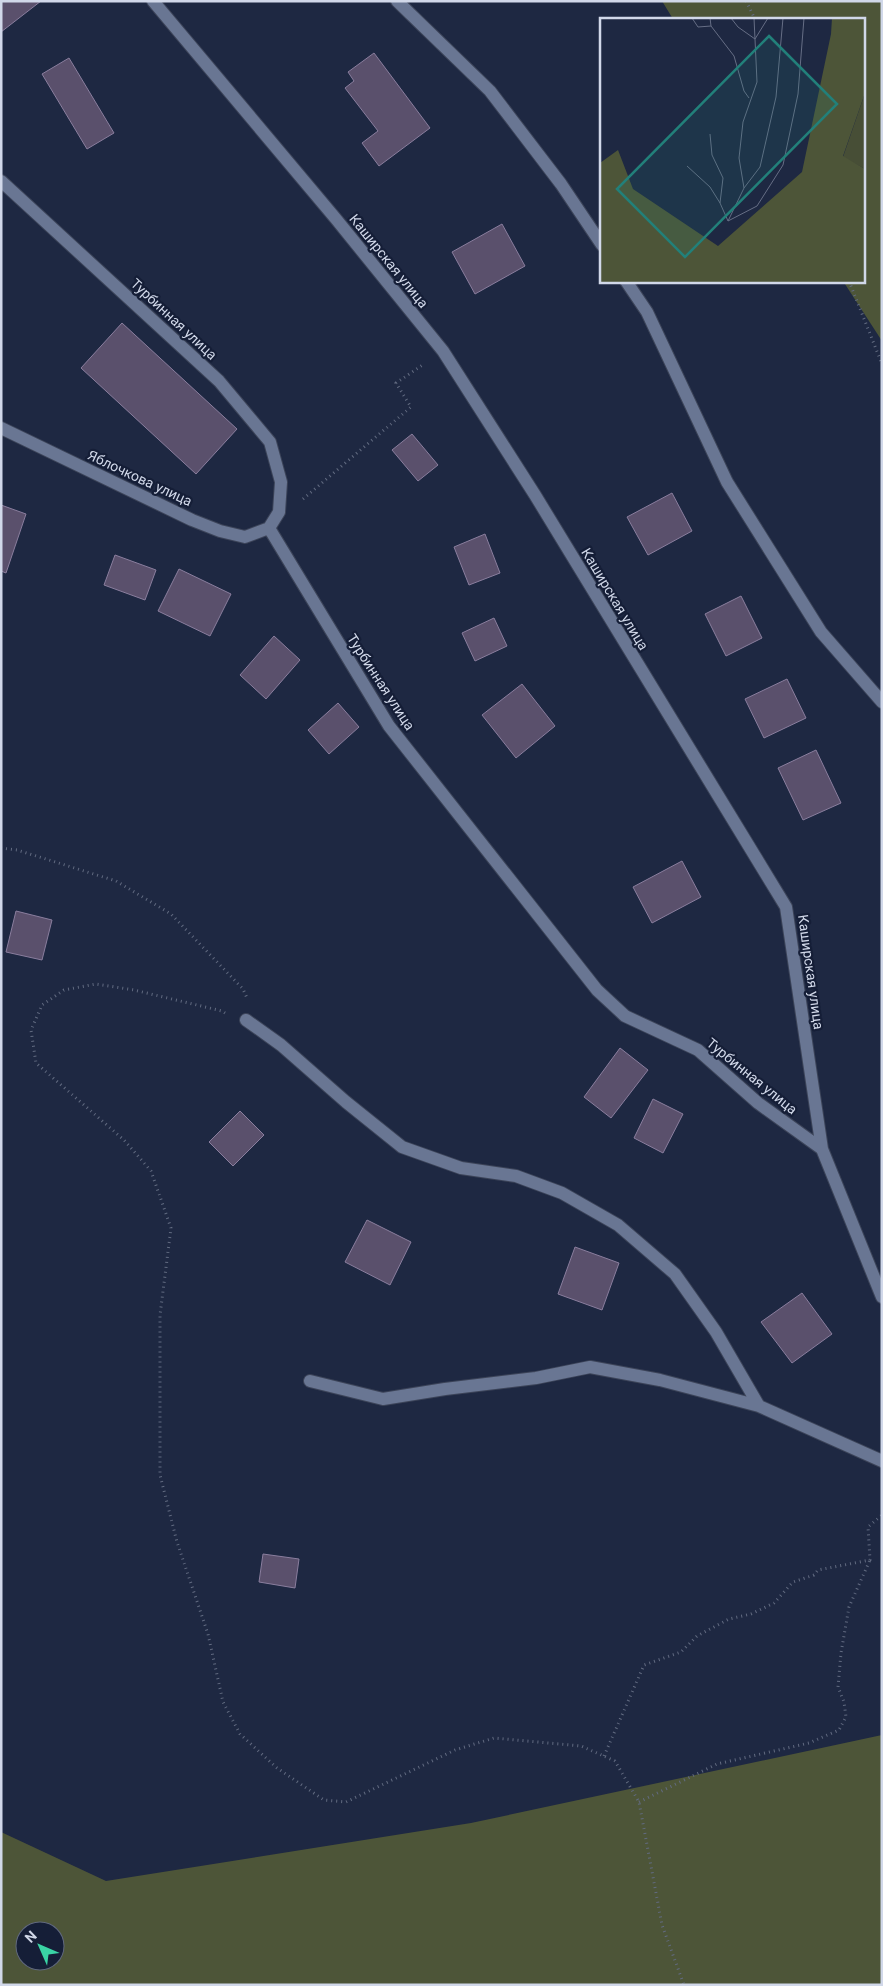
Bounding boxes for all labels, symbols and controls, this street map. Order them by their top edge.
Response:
inset map [600,18,866,282]
street label: Каширская улица [346,211,432,311]
street label: Турбинная улица [128,275,220,363]
street label: Яблочкова улица [85,447,195,509]
street label: Каширская улица [578,545,652,653]
street label: Турбинная улица [344,631,418,733]
street label: Каширская улица [795,913,827,1031]
street label: Турбинная улица [704,1035,800,1117]
north arrow [15,1921,65,1971]
text: N [22,1928,40,1946]

